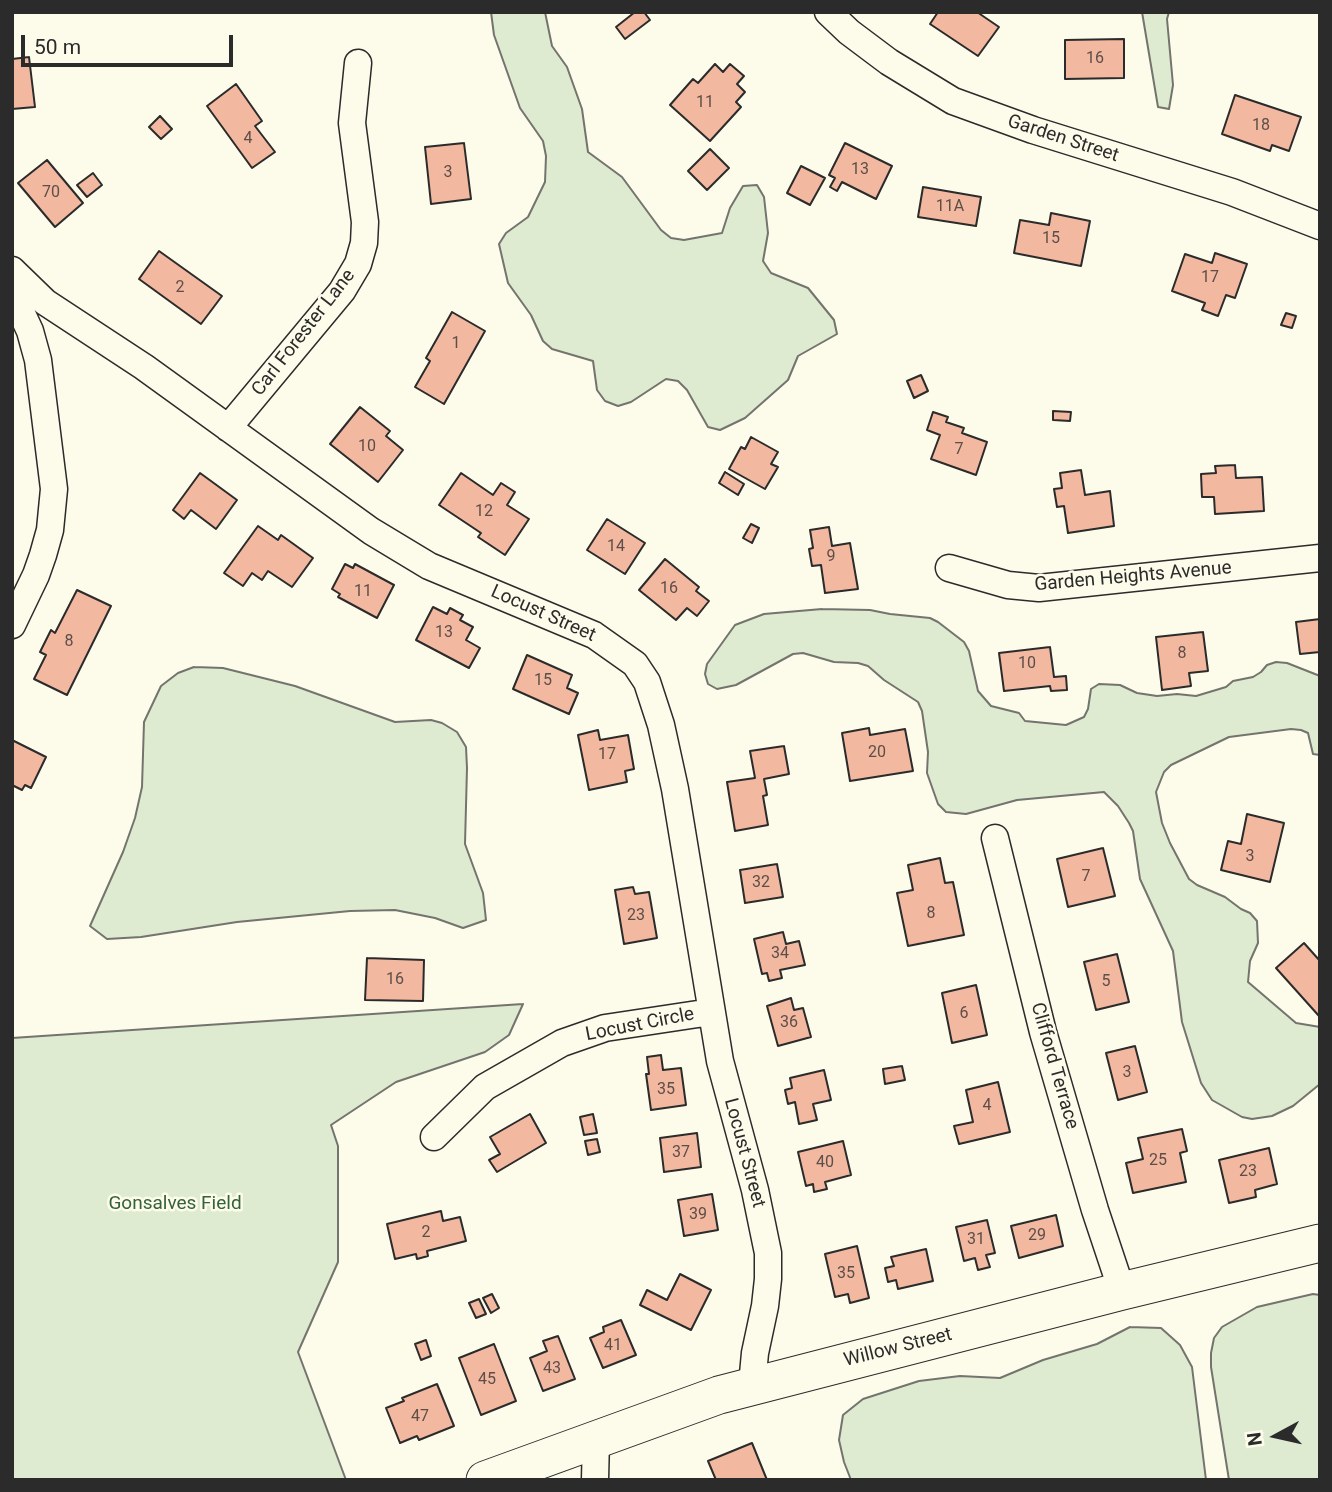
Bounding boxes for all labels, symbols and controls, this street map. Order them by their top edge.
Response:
scale bar [24,21,236,65]
text: 50 m [34,35,81,59]
house number: 16 [1086,49,1104,69]
house number: 11 [696,93,714,113]
street label: Garden Street [1004,110,1122,168]
house number: 18 [1252,116,1270,136]
house number: 4 [244,129,252,149]
house number: 13 [851,160,869,180]
house number: 3 [444,163,452,183]
house number: 70 [42,183,60,203]
house number: 11A [936,197,964,217]
house number: 15 [1042,229,1060,249]
street label: Carl Forester Lane [248,265,360,401]
house number: 17 [1201,268,1219,288]
house number: 2 [176,278,184,298]
house number: 1 [452,334,460,354]
house number: 10 [358,437,376,457]
house number: 7 [955,440,963,460]
house number: 12 [475,502,493,522]
house number: 14 [607,537,625,557]
house number: 9 [827,547,835,567]
street label: Garden Heights Avenue [1033,557,1233,597]
house number: 16 [660,579,678,599]
street label: Locust Street [487,581,599,647]
house number: 11 [354,582,372,602]
house number: 13 [435,623,453,643]
house number: 8 [65,632,73,652]
house number: 8 [1178,644,1186,664]
house number: 10 [1018,654,1036,674]
house number: 15 [534,671,552,691]
house number: 20 [868,743,886,763]
house number: 17 [598,745,616,765]
house number: 3 [1246,847,1254,867]
house number: 7 [1082,867,1090,887]
house number: 32 [752,873,770,893]
house number: 8 [927,904,935,924]
house number: 23 [627,906,645,926]
house number: 34 [771,944,789,964]
house number: 16 [386,970,404,990]
house number: 5 [1102,972,1110,992]
street label: Clifford Terrace [1025,1000,1083,1132]
street label: Locust Circle [584,1003,696,1047]
house number: 6 [960,1004,968,1024]
house number: 36 [780,1013,798,1033]
house number: 3 [1123,1063,1131,1083]
house number: 35 [657,1080,675,1100]
street label: Locust Street [718,1096,770,1210]
house number: 4 [983,1096,991,1116]
house number: 37 [672,1143,690,1163]
house number: 25 [1149,1151,1167,1171]
house number: 40 [816,1153,834,1173]
house number: 23 [1239,1162,1257,1182]
park label: Gonsalves Field [108,1193,242,1215]
house number: 39 [689,1205,707,1225]
house number: 2 [422,1223,430,1243]
house number: 29 [1028,1226,1046,1246]
house number: 31 [967,1230,985,1250]
house number: 35 [837,1264,855,1284]
street label: Willow Street [842,1324,954,1372]
house number: 41 [604,1336,622,1356]
house number: 43 [543,1359,561,1379]
house number: 45 [478,1370,496,1390]
north arrow [1241,1401,1311,1471]
house number: 47 [411,1407,429,1427]
text: N [1242,1431,1267,1447]

